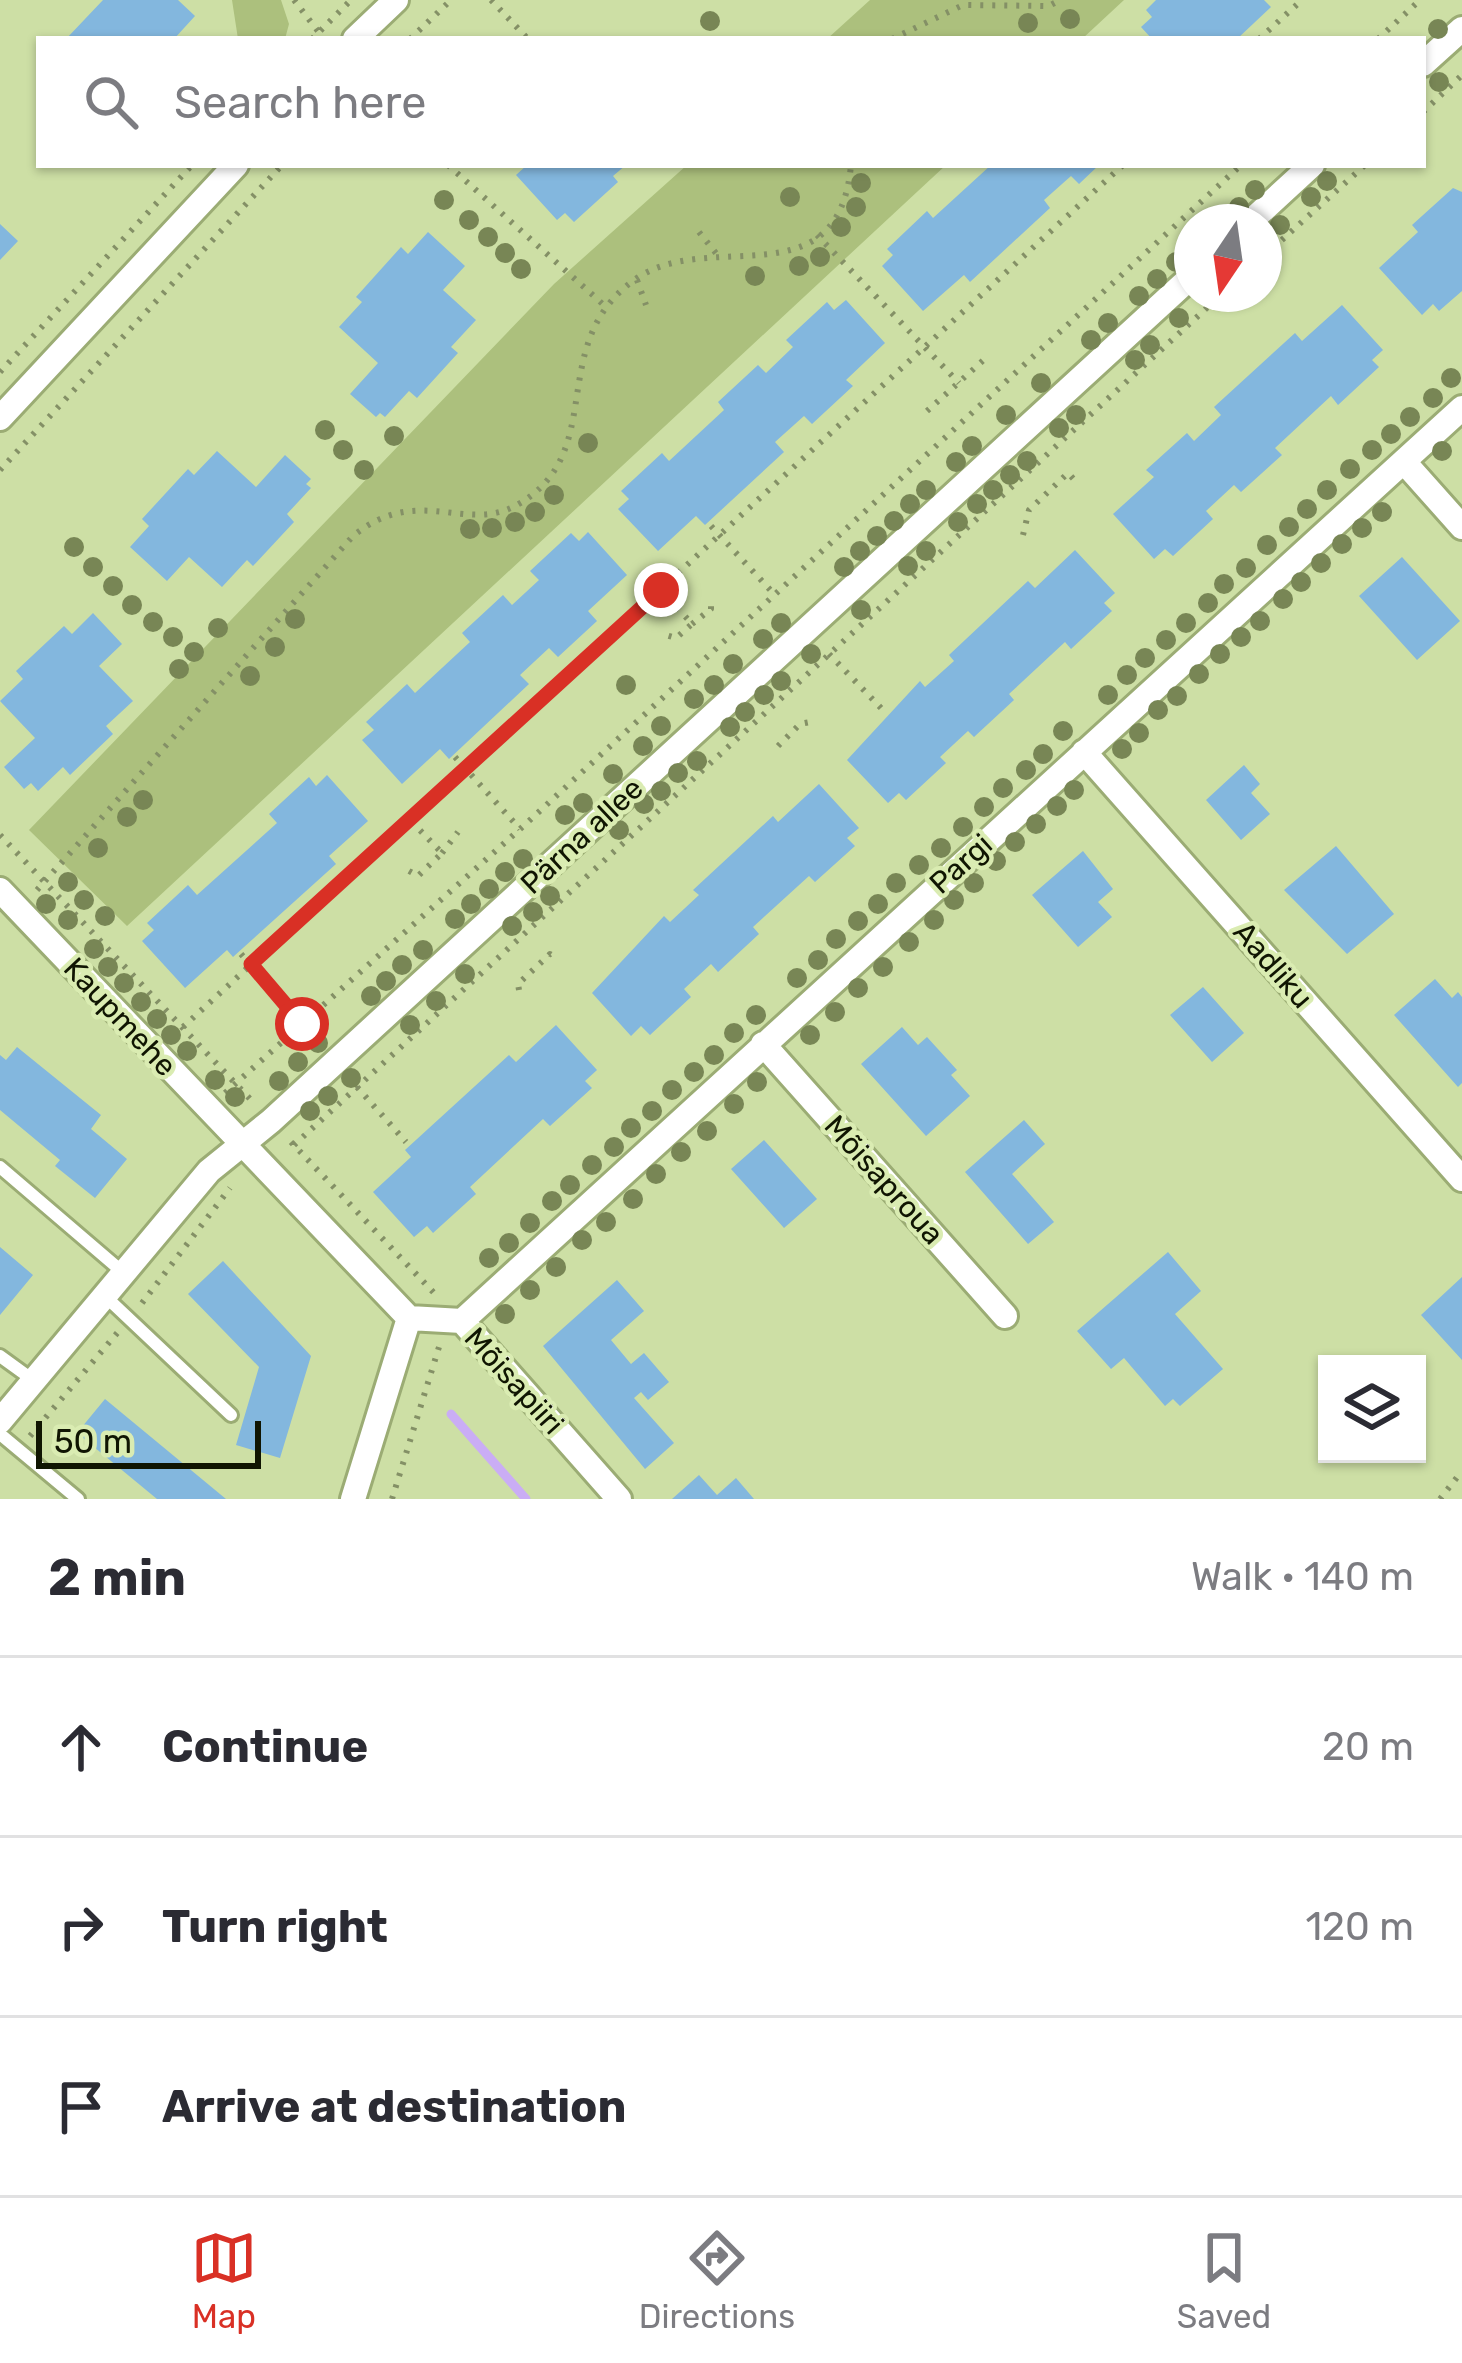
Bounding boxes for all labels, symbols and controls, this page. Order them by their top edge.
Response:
search box [36,36,1426,168]
icon: search [78,69,144,135]
text: Search here [174,76,426,129]
north arrow [1174,204,1282,312]
route end [634,563,688,617]
street label: Pärna allee [513,770,651,902]
street label: Pargi [922,827,1000,901]
street label: Aadliku [1226,914,1320,1016]
street label: Kaupmehe [56,950,184,1084]
route start [275,997,329,1051]
street label: Mõisaproua [817,1108,951,1252]
street label: Mõisapiiri [457,1320,571,1442]
map controls [1318,1355,1426,1463]
button: layers [1318,1355,1426,1463]
scale bar [36,1415,261,1468]
text: 50 m [54,1422,132,1461]
text: 2 min [48,1547,186,1608]
text: Walk · 140 m [1191,1554,1414,1600]
icon: ahead [48,1714,114,1780]
text: Continue [162,1720,368,1773]
text: 20 m [1322,1724,1414,1770]
icon: right [48,1894,114,1960]
text: Turn right [162,1900,388,1953]
text: 120 m [1305,1904,1414,1950]
icon: arrive [48,2074,114,2140]
text: Arrive at destination [162,2080,627,2133]
tab: Map [191,2225,257,2336]
tab: Directions [639,2225,795,2336]
tab: Saved [1177,2225,1271,2336]

